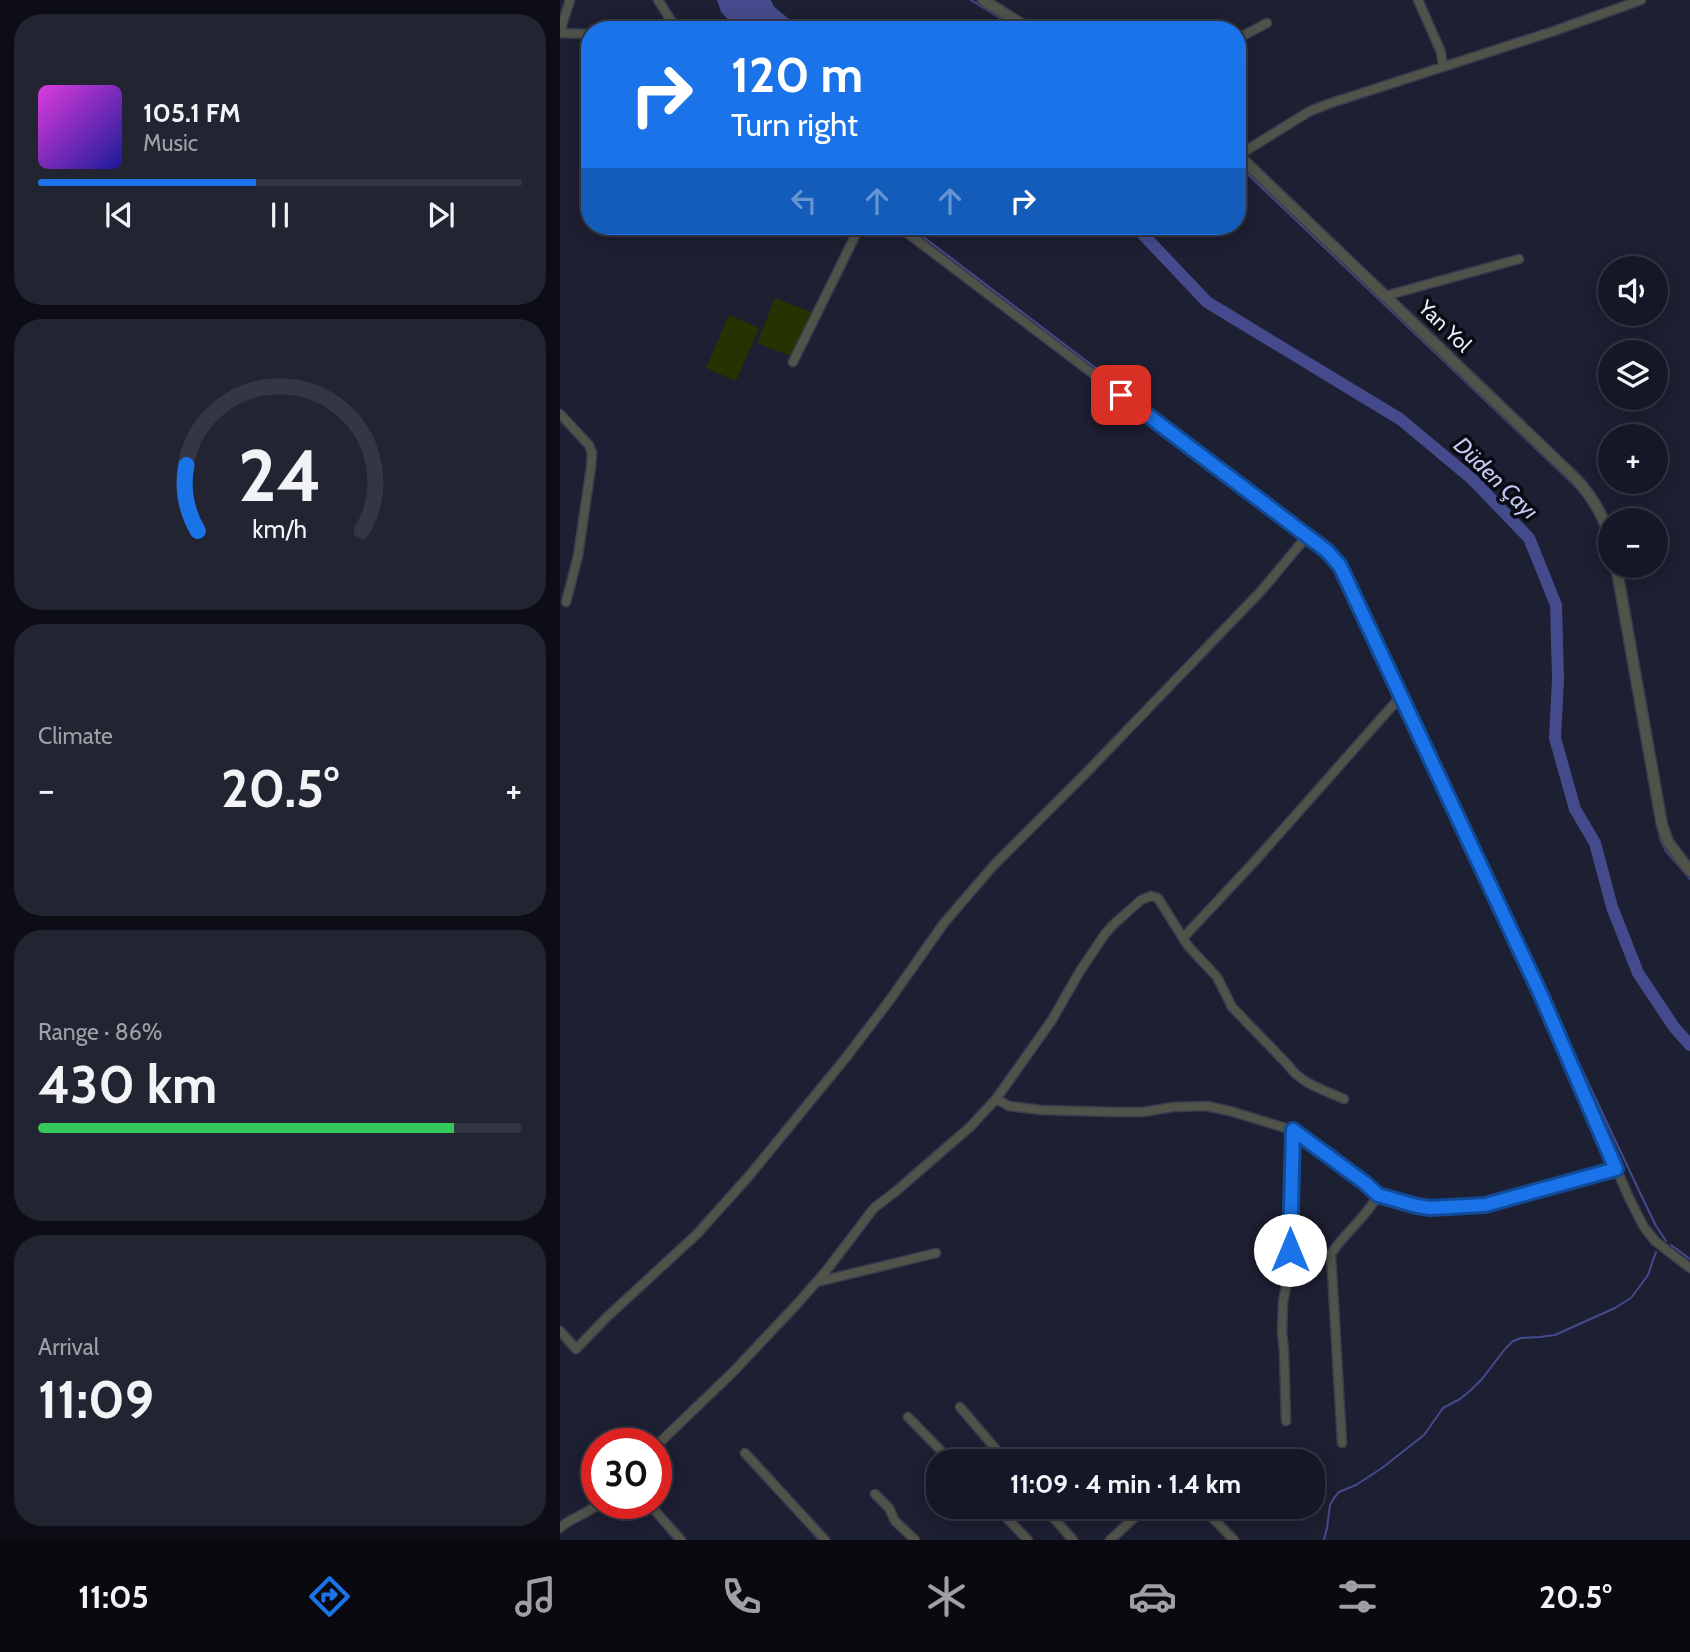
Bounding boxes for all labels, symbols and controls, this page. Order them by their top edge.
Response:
text: 120 m [731,45,863,104]
icon: right [616,49,707,140]
text: 105.1 FM [143,97,241,129]
text: Turn right [731,105,858,144]
text: Music [143,129,198,157]
icon: left [785,182,823,220]
icon: ahead [858,182,896,220]
icon: ahead [931,182,969,220]
icon: right [1004,182,1042,220]
icon: previous [100,196,138,234]
icon: pause [261,196,299,234]
icon: next [422,196,460,234]
map controls [1598,256,1668,578]
button: sound [1598,256,1668,326]
street label: Yan Yol [1413,294,1477,357]
button: layers [1598,340,1668,410]
pin [1091,365,1151,425]
icon: arrive [1102,376,1140,414]
button: + [1598,424,1668,494]
text: 24 [238,431,322,519]
water label: Düden Çayı [1448,431,1544,525]
button: − [1598,508,1668,578]
text: km/h [253,514,307,544]
text: Climate [38,722,113,750]
text: 20.5° [221,757,339,820]
text: − [38,766,55,813]
text: + [505,766,522,813]
text: Range · 86% [38,1018,162,1046]
text: 430 km [38,1053,217,1116]
position arrow [1253,1213,1327,1287]
text: Arrival [38,1333,99,1361]
text: 11:09 [38,1368,154,1431]
speed limit sign: 30 [581,1428,672,1519]
text: 11:09 · 4 min · 1.4 km [1010,1468,1241,1500]
icon: directions [305,1572,354,1621]
icon: music [511,1572,560,1621]
icon: phone [717,1572,766,1621]
icon: climate [922,1572,971,1621]
icon: car [1128,1572,1177,1621]
icon: filters [1333,1572,1382,1621]
text: 11:05 [78,1577,149,1616]
text: 20.5° [1539,1577,1612,1616]

